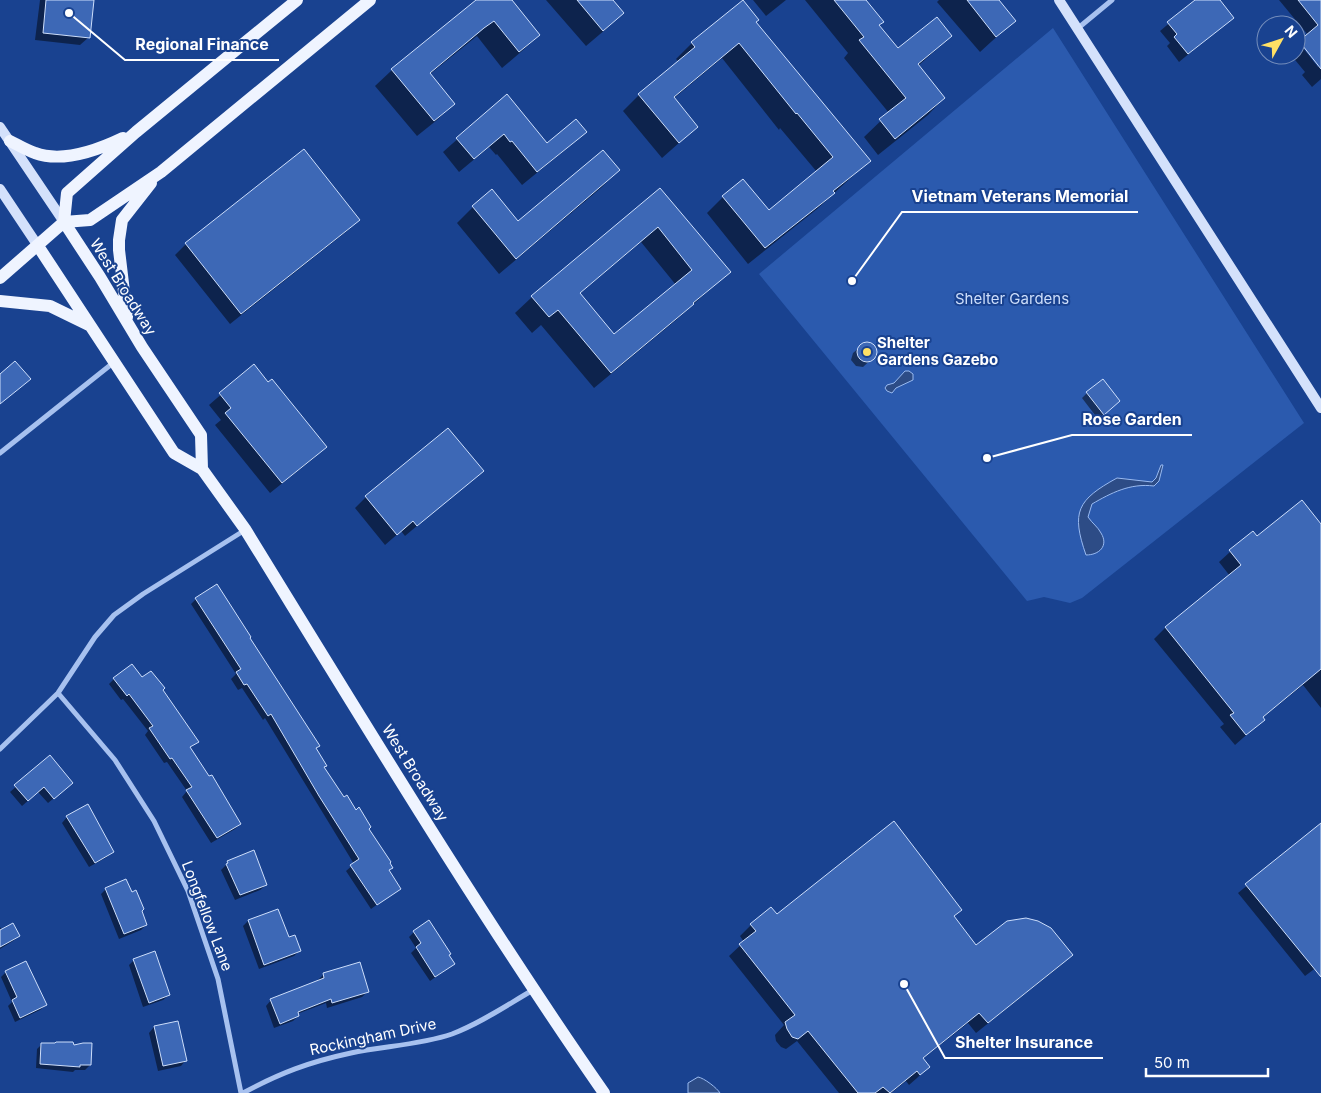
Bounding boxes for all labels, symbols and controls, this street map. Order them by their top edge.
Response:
north arrow [1256,15,1306,65]
text: N [1281,22,1301,41]
callout: Regional Finance [125,29,279,60]
text: Regional Finance [135,34,269,54]
callout: Vietnam Veterans Memorial [902,181,1138,212]
text: Vietnam Veterans Memorial [912,186,1128,206]
street label: West Broadway [86,235,161,339]
park label: Shelter Gardens [955,289,1069,308]
place label: Shelter Gardens Gazebo [877,333,998,369]
marker: Shelter Gardens Gazebo [861,346,873,358]
callout: Rose Garden [1072,404,1192,435]
text: Rose Garden [1082,409,1182,429]
street label: West Broadway [378,721,453,825]
street label: Longfellow Lane [178,858,237,974]
street label: Rockingham Drive [308,1014,438,1059]
callout: Shelter Insurance [945,1027,1103,1058]
text: Shelter Insurance [955,1032,1093,1052]
scale bar [1146,1046,1268,1078]
text: 50 m [1154,1053,1190,1072]

